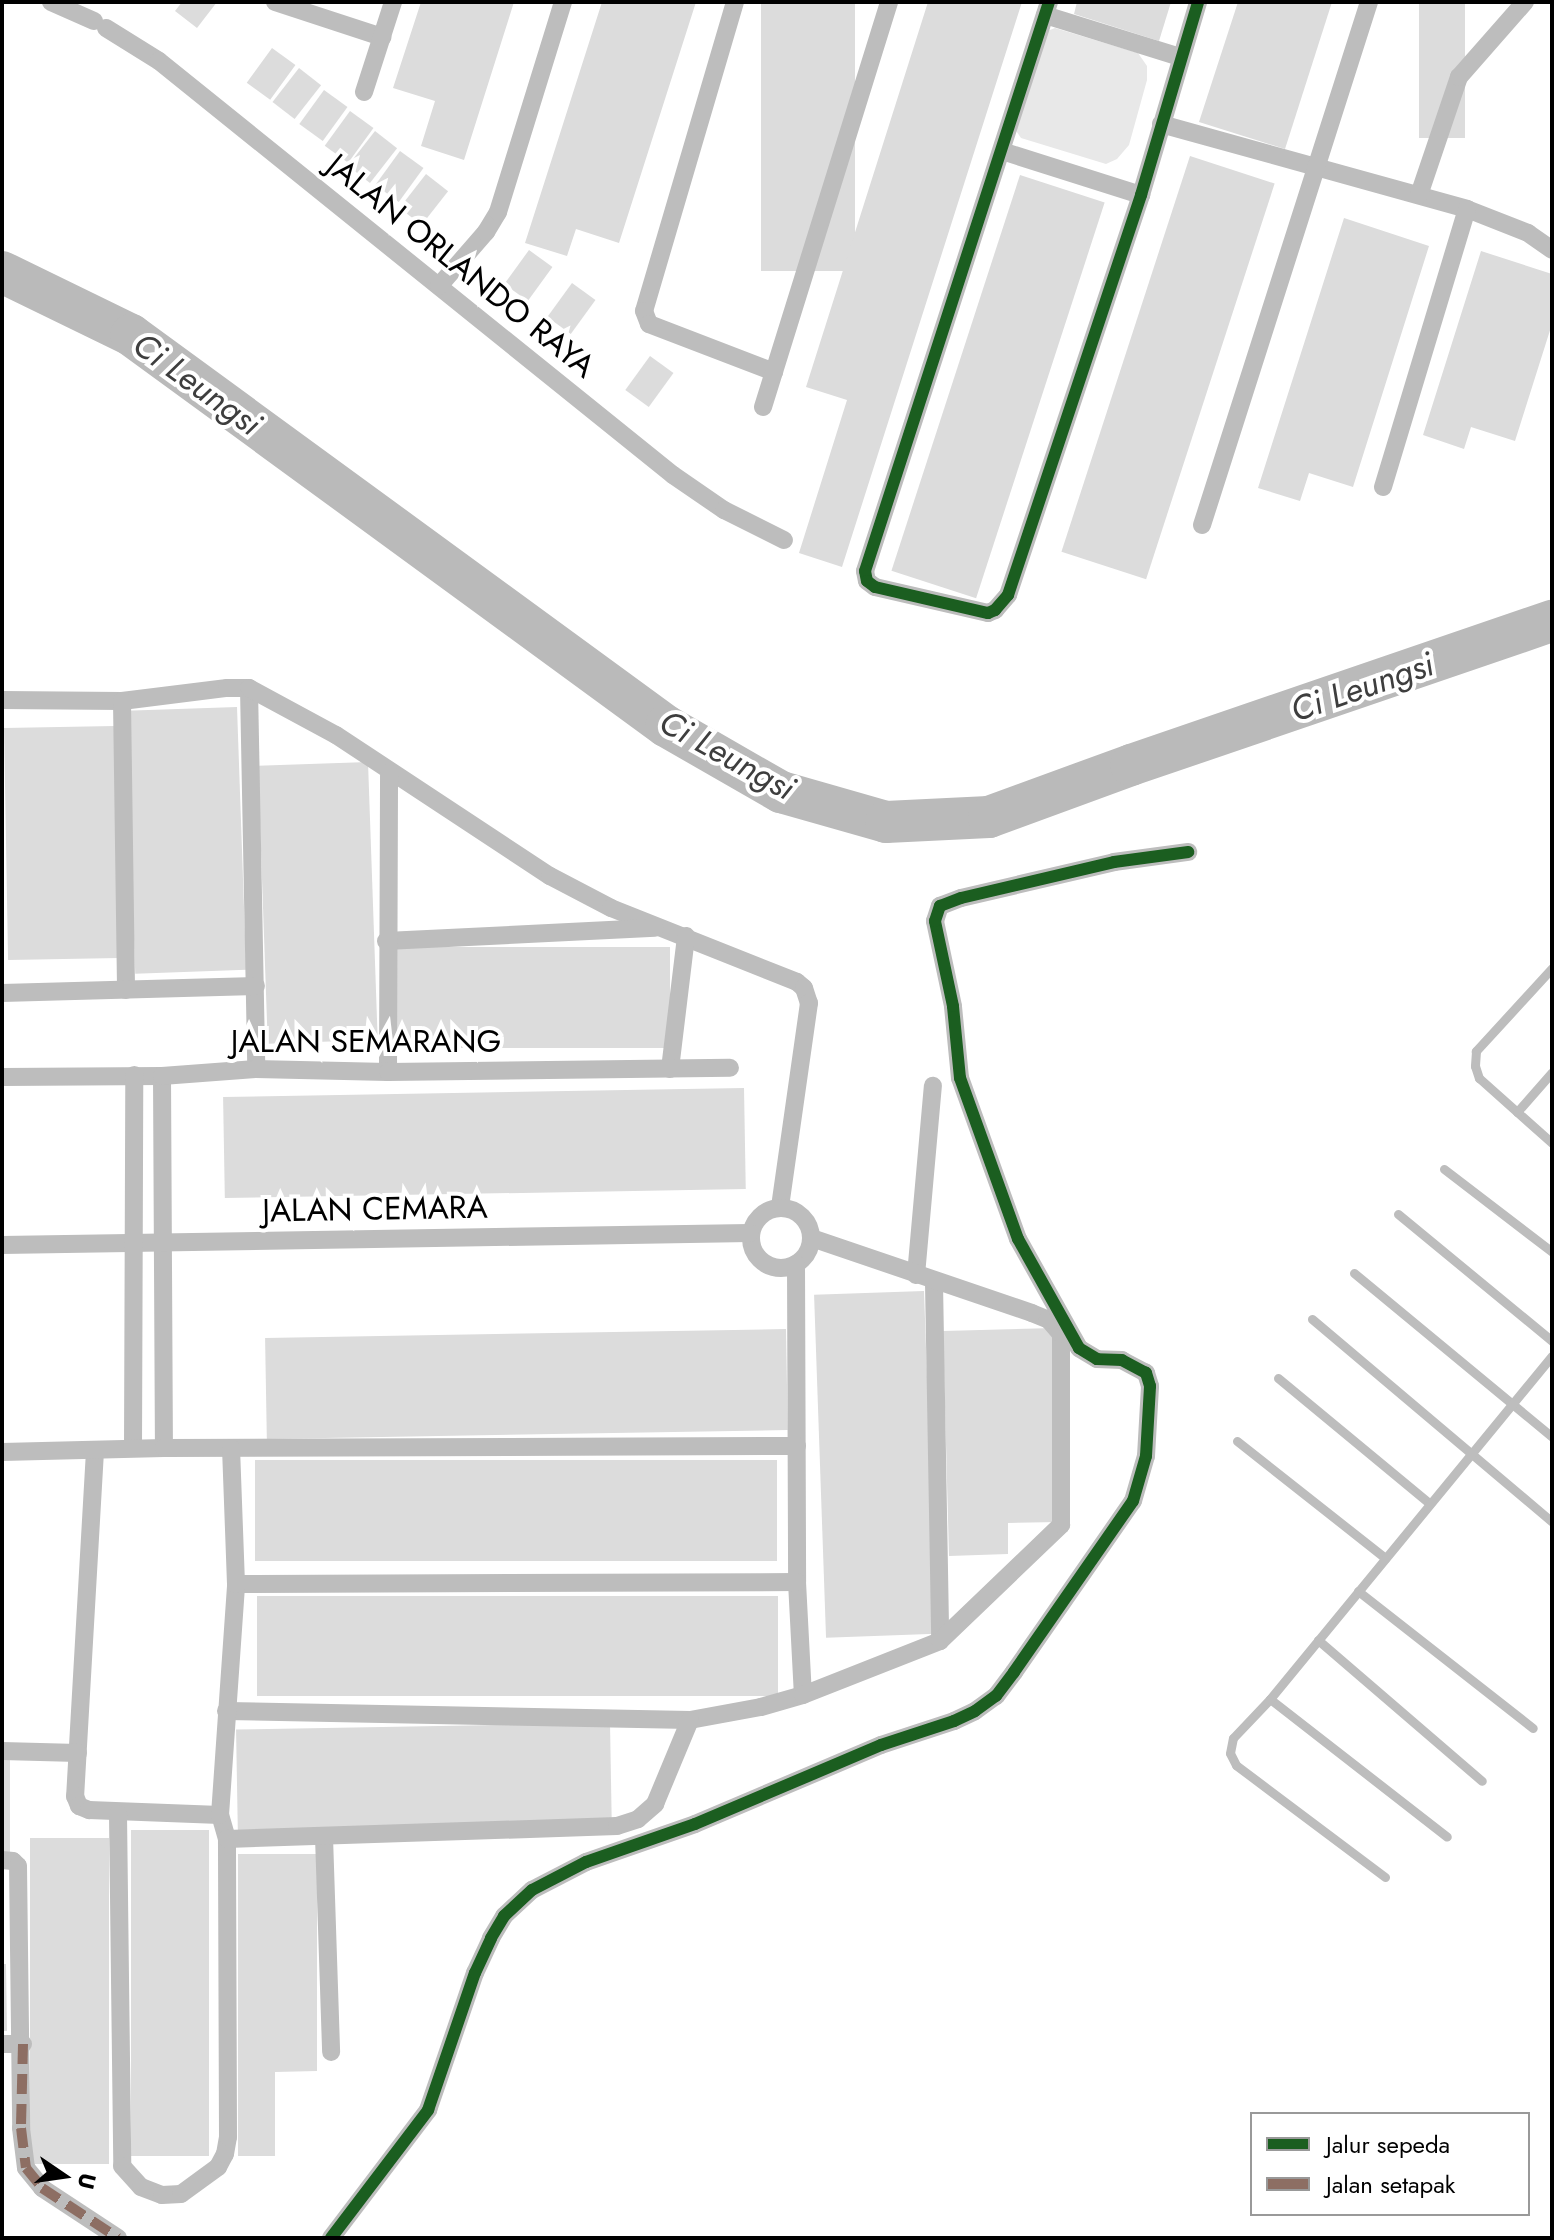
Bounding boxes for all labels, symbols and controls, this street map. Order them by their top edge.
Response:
street label: JALAN ORLANDO RAYA [319,146,603,386]
water label: Ci Leungsi [125,324,269,444]
water label: Ci Leungsi [1285,644,1439,730]
water label: Ci Leungsi [652,701,802,809]
street label: JALAN SEMARANG [231,1022,501,1060]
street label: JALAN CEMARA [262,1188,488,1230]
legend [1250,2112,1530,2216]
text: Jalur sepeda [1326,2127,1450,2162]
north arrow [24,2136,104,2216]
text: Jalan setapak [1326,2167,1455,2202]
text: U [70,2170,105,2193]

